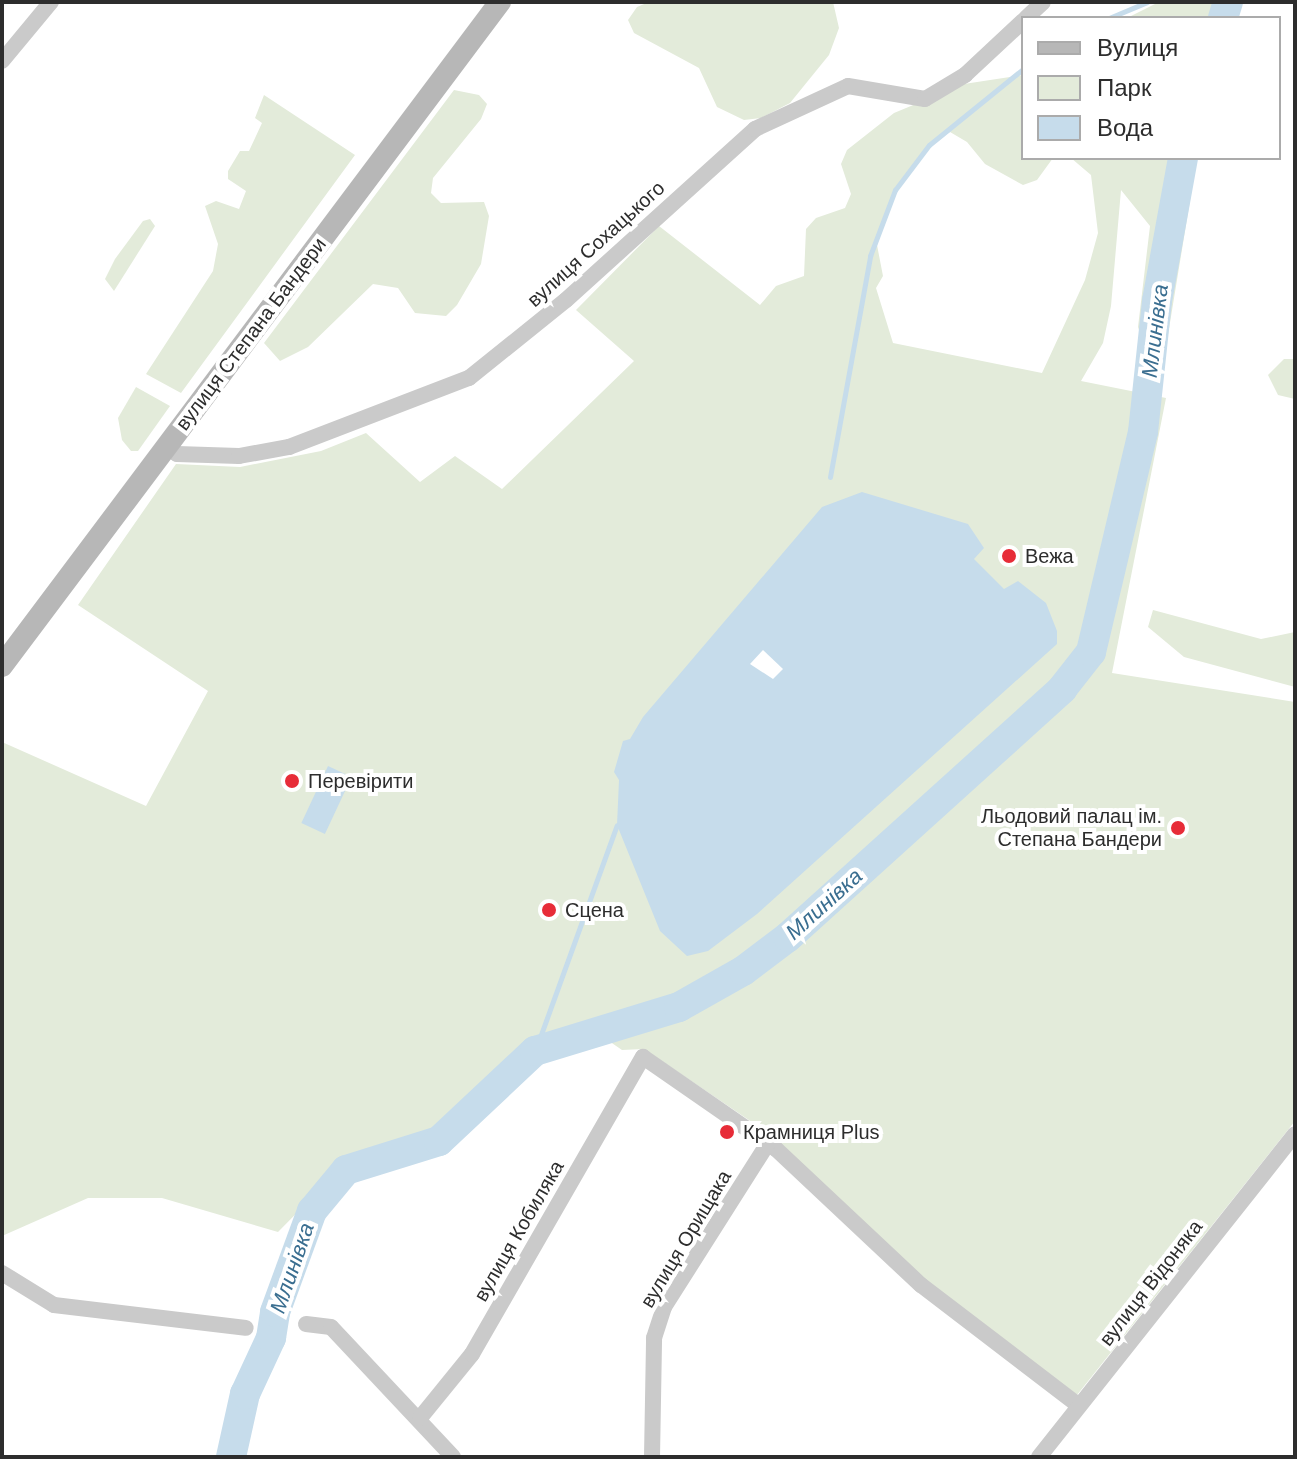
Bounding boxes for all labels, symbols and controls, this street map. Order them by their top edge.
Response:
legend [1021,16,1281,160]
text: Вулиця [1097,34,1178,61]
text: Парк [1097,74,1151,101]
text: Вода [1097,114,1153,141]
street label: вулиця Сохацького [522,176,670,312]
street label: вулиця Степана Бандери [171,233,331,435]
water label: Млинівка [1136,283,1174,379]
place label: Вежа [1025,544,1074,568]
marker: Вежа [1000,547,1018,565]
place label: Перевірити [308,769,413,793]
marker: Перевірити [283,772,301,790]
place label: Льодовий палац ім. Степана Бандери [981,804,1162,851]
marker: Льодовий палац ім. Степана Бандери [1169,819,1187,837]
water label: Млинівка [780,863,868,945]
place label: Сцена [565,898,624,922]
marker: Сцена [540,901,558,919]
place label: Крамниця Plus [743,1120,880,1144]
marker: Крамниця Plus [718,1123,736,1141]
street label: вулиця Кобиляка [469,1156,569,1306]
street label: вулиця Орищака [635,1166,737,1312]
street label: вулиця Відоняка [1094,1215,1208,1351]
water label: Млинівка [264,1219,320,1317]

